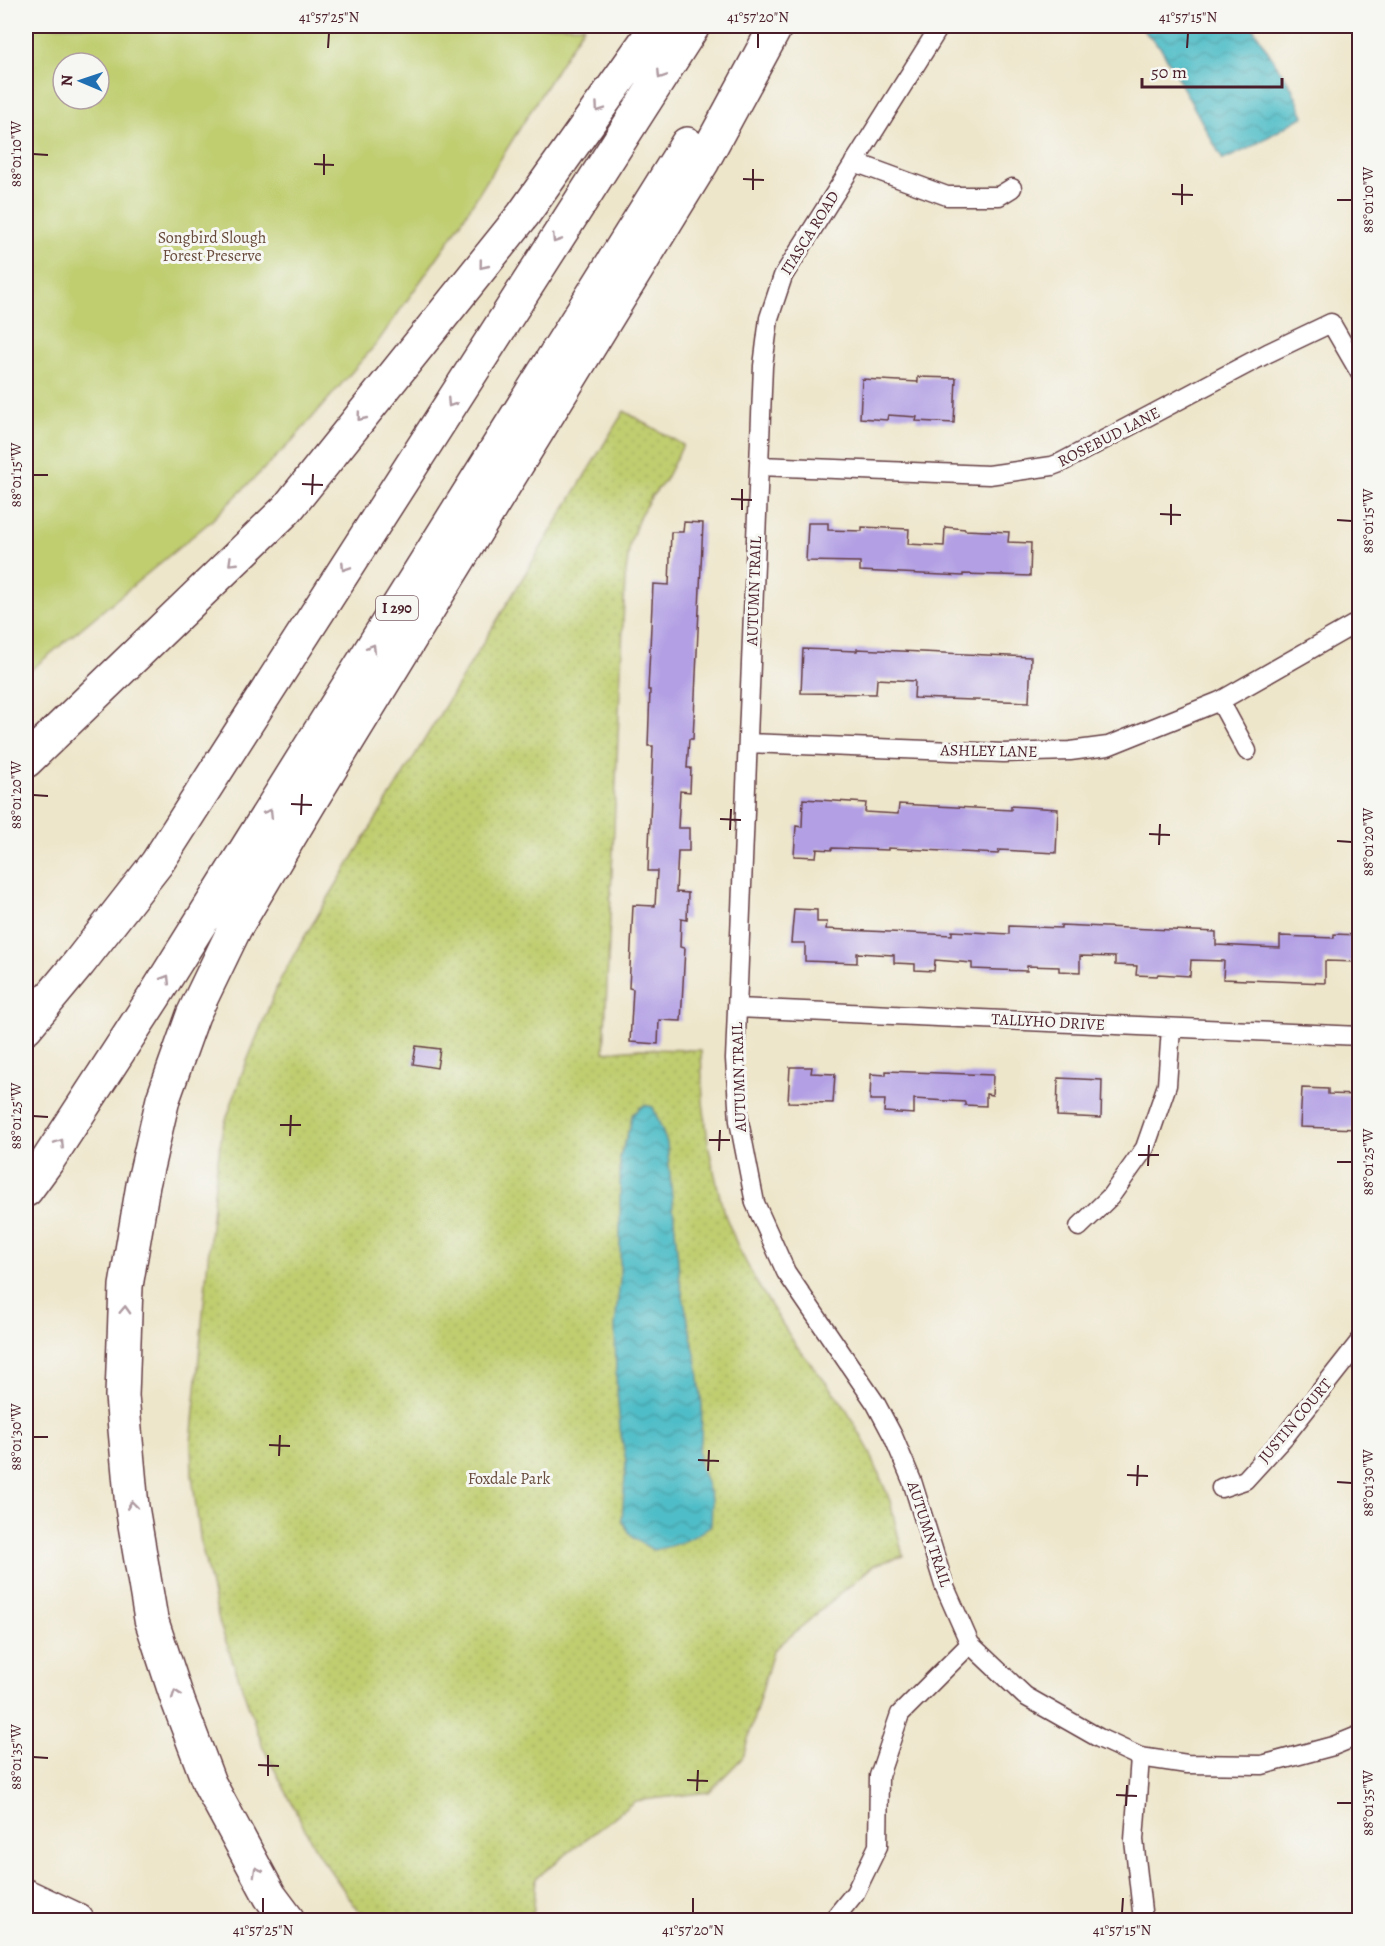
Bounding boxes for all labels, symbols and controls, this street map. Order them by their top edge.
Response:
text: 41°57'25"N [299,7,360,27]
text: 41°57'20"N [727,7,789,27]
text: 41°57'15"N [1159,7,1218,27]
north arrow [51,51,111,111]
scale bar [1142,51,1282,89]
text: 50 m [1151,60,1187,84]
one-way arrow [657,68,668,79]
text: N [56,74,78,87]
one-way arrow [595,101,606,112]
text: 88°01'10"W [6,121,26,187]
text: 88°01'10"W [1358,167,1378,233]
street label: ITASCA ROAD [775,187,845,279]
park label: Songbird Slough Forest Preserve [158,227,267,267]
one-way arrow [552,232,563,243]
one-way arrow [480,258,491,269]
one-way arrow [446,397,458,407]
street label: ROSEBUD LANE [1054,402,1164,472]
one-way arrow [358,410,369,421]
text: 88°01'15"W [6,443,26,507]
text: 88°01'15"W [1358,489,1378,553]
street label: AUTUMN TRAIL [741,535,767,647]
one-way arrow [228,555,238,566]
one-way arrow [341,561,353,571]
road number: I 290 [376,596,418,620]
one-way arrow [365,644,376,655]
street label: ASHLEY LANE [939,739,1038,763]
text: 88°01'20"W [6,761,26,829]
text: 88°01'20"W [1358,808,1378,876]
one-way arrow [261,809,273,819]
one-way arrow [158,975,170,985]
street label: TALLYHO DRIVE [991,1008,1105,1036]
street label: AUTUMN TRAIL [726,1021,752,1133]
text: 88°01'25"W [6,1083,26,1149]
text: 88°01'25"W [1358,1129,1378,1195]
one-way arrow [52,1138,63,1149]
one-way arrow [119,1306,132,1315]
street label: JUSTIN COURT [1253,1374,1337,1468]
text: 88°01'30"W [6,1403,26,1471]
text: 88°01'30"W [1358,1449,1378,1517]
park label: Foxdale Park [468,1468,550,1490]
street label: AUTUMN TRAIL [901,1477,957,1590]
one-way arrow [126,1500,139,1509]
one-way arrow [171,1689,183,1700]
text: 88°01'35"W [6,1724,26,1790]
text: 88°01'35"W [1358,1770,1378,1836]
one-way arrow [253,1867,264,1877]
text: 41°57'25"N [233,1920,294,1940]
text: 41°57'20"N [662,1920,724,1940]
text: 41°57'15"N [1093,1920,1152,1940]

